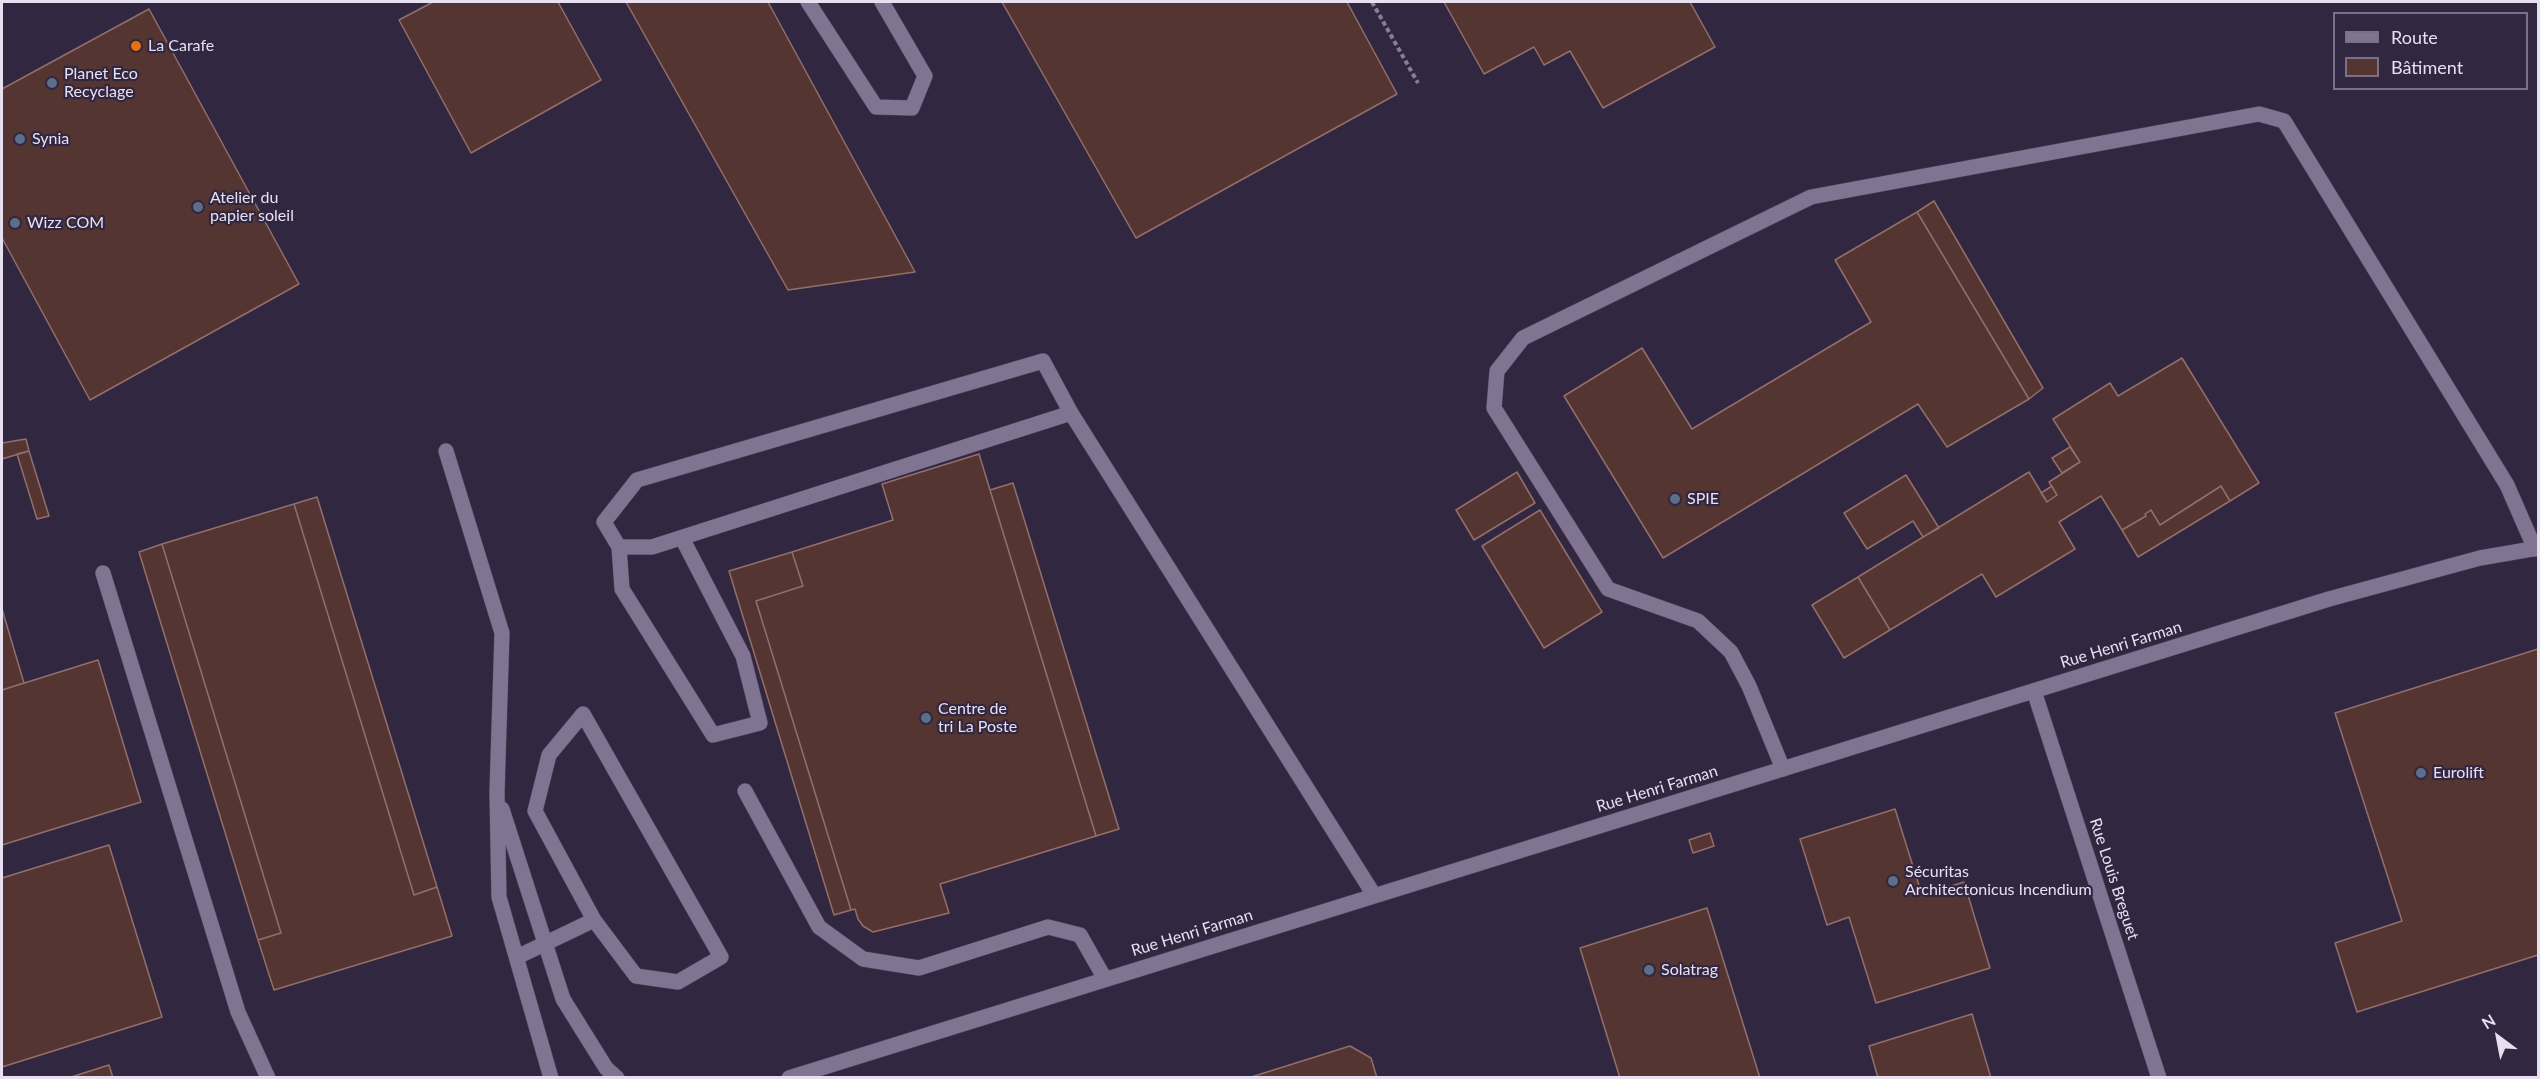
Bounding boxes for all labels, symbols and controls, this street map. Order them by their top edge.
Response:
legend [2333,12,2528,90]
text: Route [2391,26,2438,48]
place label: La Carafe [148,36,214,56]
marker: La Carafe [129,39,143,53]
text: Bâtiment [2391,56,2463,78]
place label: Planet Eco Recyclage [64,64,138,102]
marker: Planet Eco Recyclage [45,76,59,90]
place label: Synia [32,129,69,149]
marker: Synia [13,132,27,146]
place label: Atelier du papier soleil [210,188,294,226]
marker: Atelier du papier soleil [191,200,205,214]
place label: Wizz COM [27,213,104,233]
marker: Wizz COM [8,216,22,230]
place label: SPIE [1687,489,1719,509]
marker: SPIE [1668,492,1682,506]
street label: Rue Henri Farman [2058,617,2184,673]
place label: Centre de tri La Poste [938,699,1017,737]
marker: Centre de tri La Poste [919,711,933,725]
street label: Rue Henri Farman [1594,761,1720,817]
place label: Eurolift [2433,763,2484,783]
marker: Eurolift [2414,766,2428,780]
street label: Rue Louis Breguet [2085,816,2143,942]
place label: Sécuritas Architectonicus Incendium [1905,862,2092,900]
marker: Sécuritas Architectonicus Incendium [1886,874,1900,888]
street label: Rue Henri Farman [1129,905,1255,961]
place label: Solatrag [1661,960,1718,980]
marker: Solatrag [1642,963,1656,977]
north arrow [2468,1007,2528,1067]
text: N [2478,1010,2498,1033]

